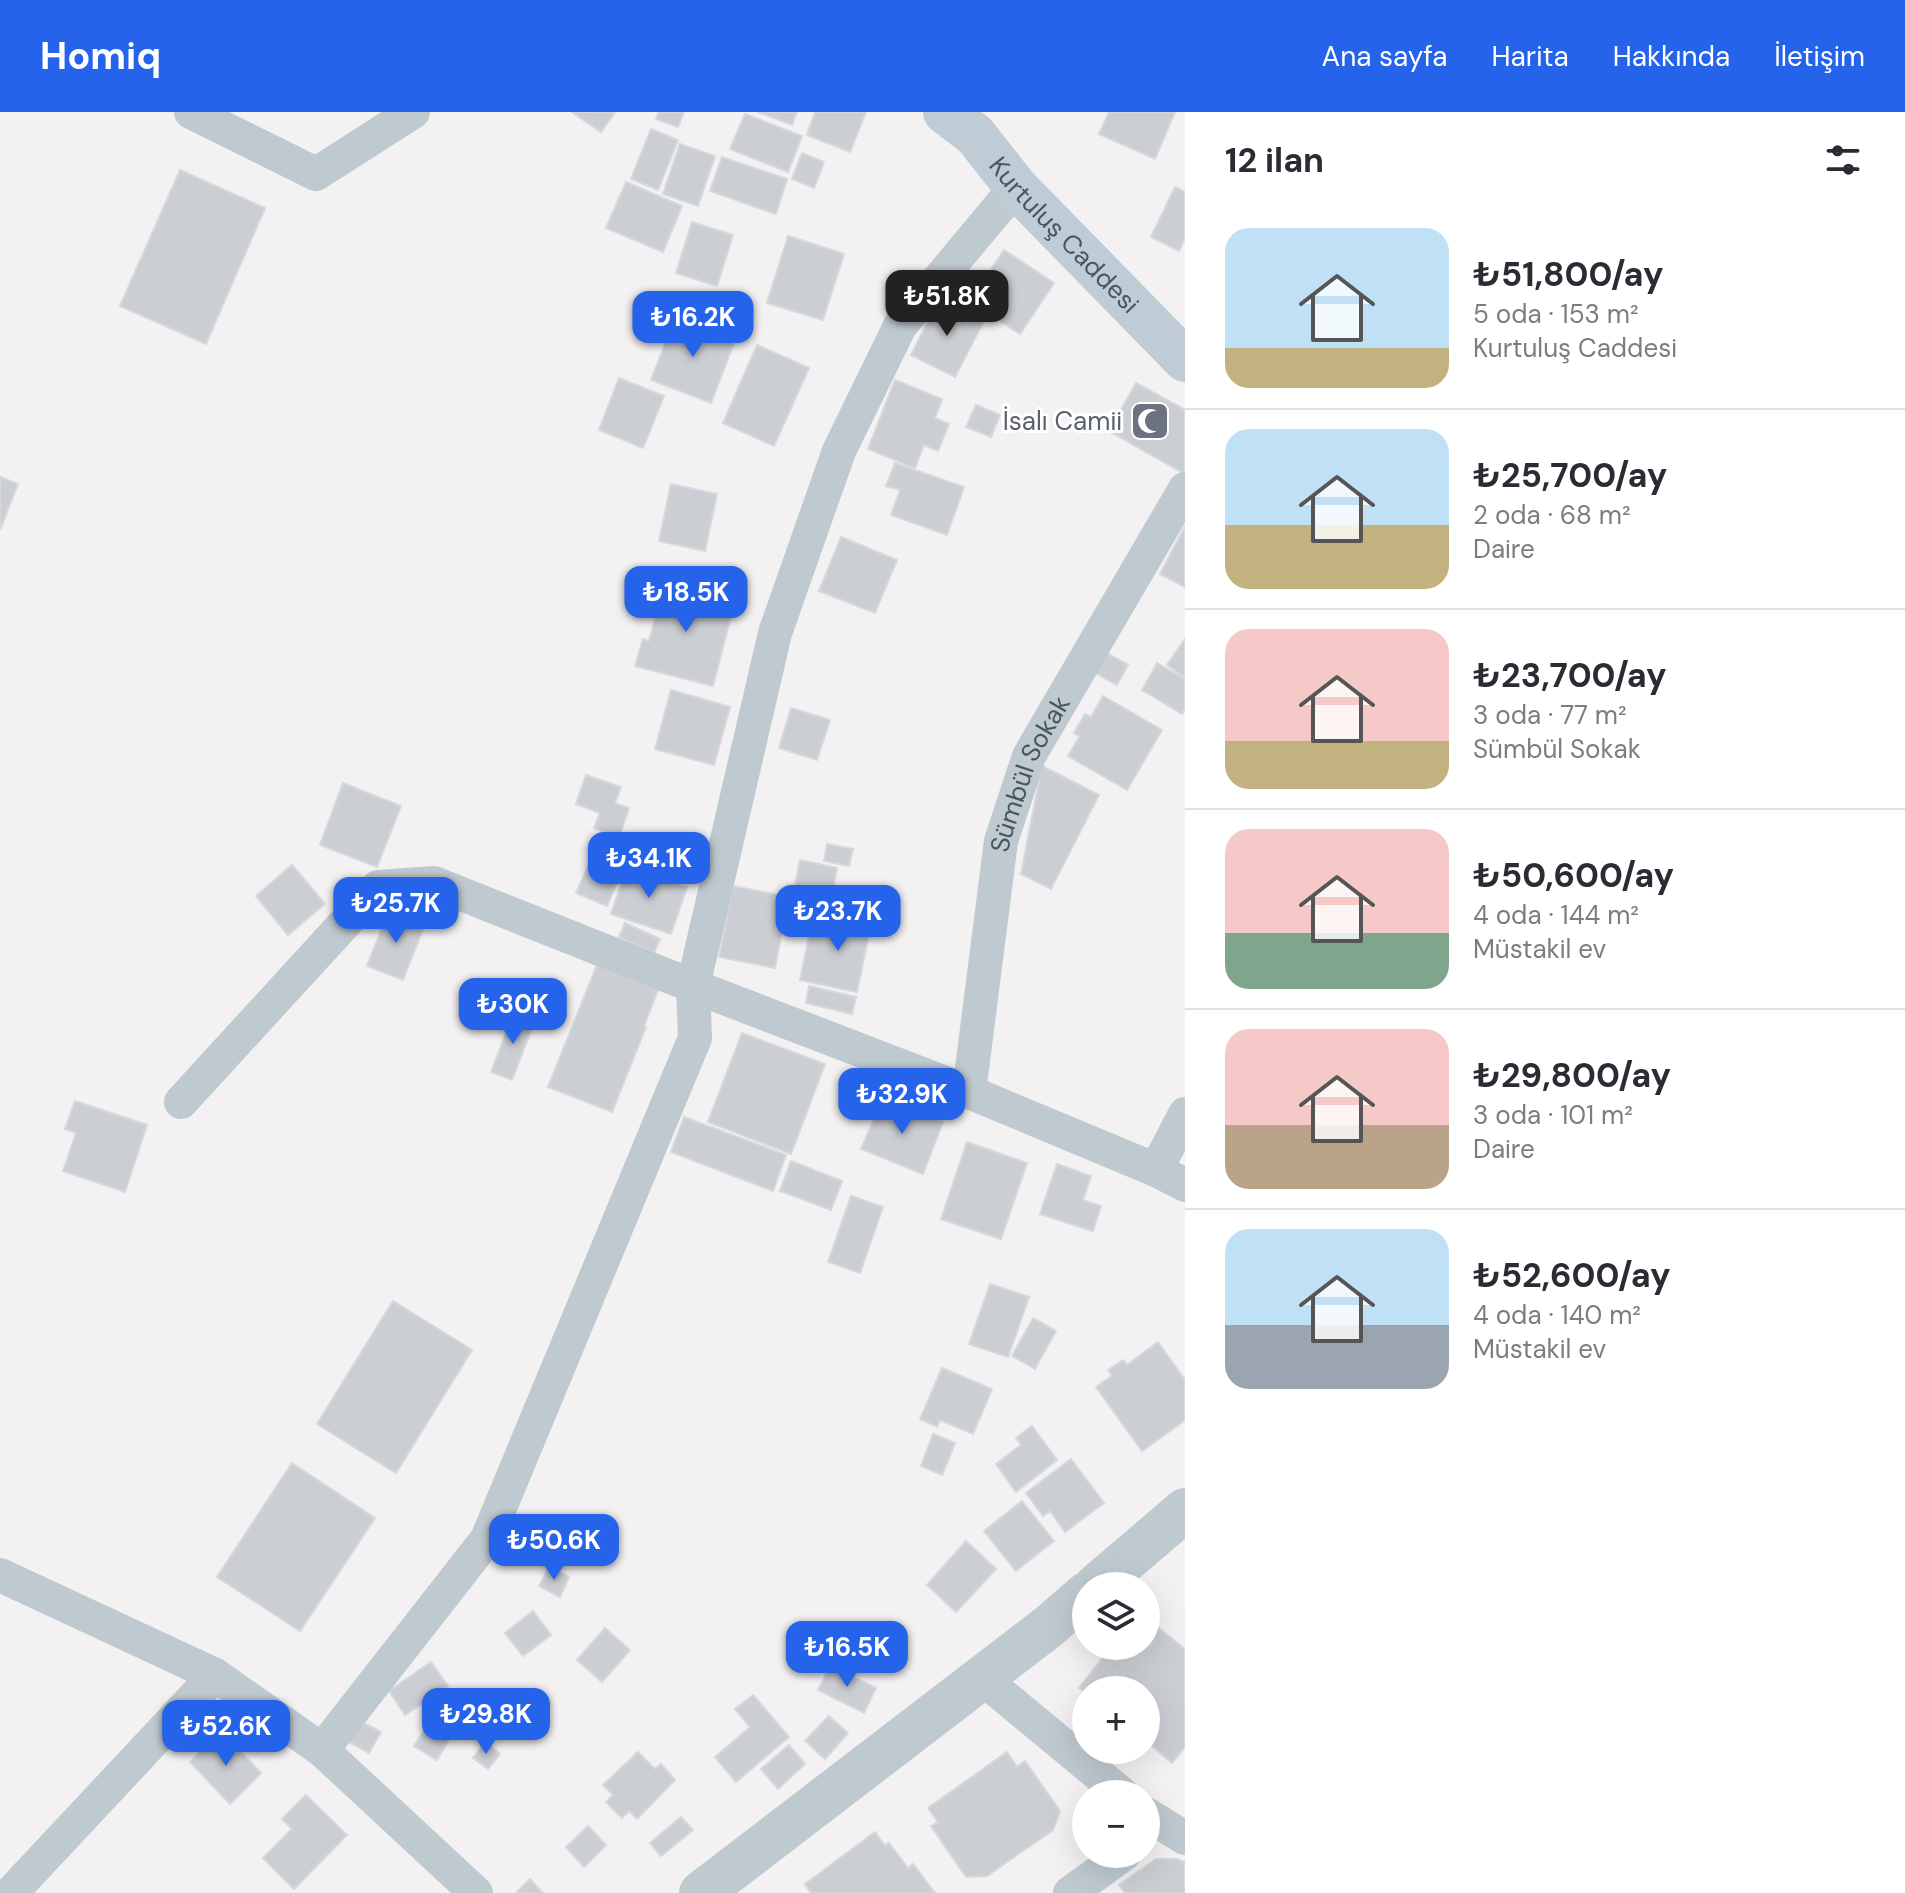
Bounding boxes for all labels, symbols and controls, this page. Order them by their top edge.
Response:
text: Homiq [40,31,161,81]
text: Ana sayfa [1322,38,1448,75]
text: Harita [1492,38,1569,75]
text: Hakkında [1613,38,1730,75]
text: İletişim [1774,38,1865,75]
text: 12 ilan [1225,138,1324,183]
icon: filters [1821,138,1865,182]
street label: Kurtuluş Caddesi [982,150,1147,321]
text: ₺51,800/ay [1473,252,1663,297]
icon: home [1289,260,1385,356]
pin: ₺51.8K [882,270,1012,338]
text: ₺51.8K [903,279,991,313]
pin: ₺16.2K [628,291,758,359]
text: 5 oda · 153 m² [1473,297,1639,331]
text: ₺16.2K [650,300,736,334]
text: Kurtuluş Caddesi [1473,331,1677,365]
mosque icon: İsalı Camii [1129,400,1171,442]
place label: İsalı Camii [1003,404,1122,438]
text: ₺25,700/ay [1473,453,1667,498]
icon: home [1289,461,1385,557]
text: 2 oda · 68 m² [1473,498,1631,532]
text: Daire [1473,532,1535,566]
pin: ₺18.5K [621,566,751,634]
text: ₺18.5K [642,575,730,609]
text: ₺23,700/ay [1473,653,1667,698]
icon: home [1289,661,1385,757]
street label: Sümbül Sokak [983,689,1078,854]
text: 3 oda · 77 m² [1473,698,1627,732]
text: Sümbül Sokak [1473,732,1641,766]
pin: ₺34.1K [584,832,714,900]
text: ₺34.1K [606,841,692,875]
text: ₺50,600/ay [1473,853,1674,898]
icon: home [1289,861,1385,957]
pin: ₺25.7K [331,877,461,945]
pin: ₺23.7K [773,885,903,953]
text: ₺25.7K [351,886,441,920]
text: ₺23.7K [794,894,882,928]
text: 4 oda · 144 m² [1473,898,1639,932]
text: Müstakil ev [1473,932,1606,966]
pin: ₺30K [466,978,560,1046]
text: ₺30K [477,987,549,1021]
text: ₺29,800/ay [1473,1053,1671,1098]
icon: home [1289,1061,1385,1157]
pin: ₺32.9K [837,1068,967,1136]
text: ₺32.9K [856,1077,948,1111]
text: 3 oda · 101 m² [1473,1098,1633,1132]
text: Daire [1473,1132,1535,1166]
text: ₺52,600/ay [1473,1253,1671,1298]
icon: home [1289,1261,1385,1357]
text: 4 oda · 140 m² [1473,1298,1641,1332]
text: Müstakil ev [1473,1332,1606,1366]
pin: ₺50.6K [489,1514,619,1582]
text: ₺50.6K [507,1523,601,1557]
map controls [1072,1572,1160,1868]
button: layers [1072,1572,1160,1660]
pin: ₺16.5K [782,1621,912,1689]
text: ₺16.5K [804,1630,890,1664]
button: + [1072,1676,1160,1764]
pin: ₺29.8K [421,1688,551,1756]
text: ₺29.8K [440,1697,532,1731]
pin: ₺52.6K [161,1700,291,1768]
text: ₺52.6K [180,1709,272,1743]
button: − [1072,1780,1160,1868]

